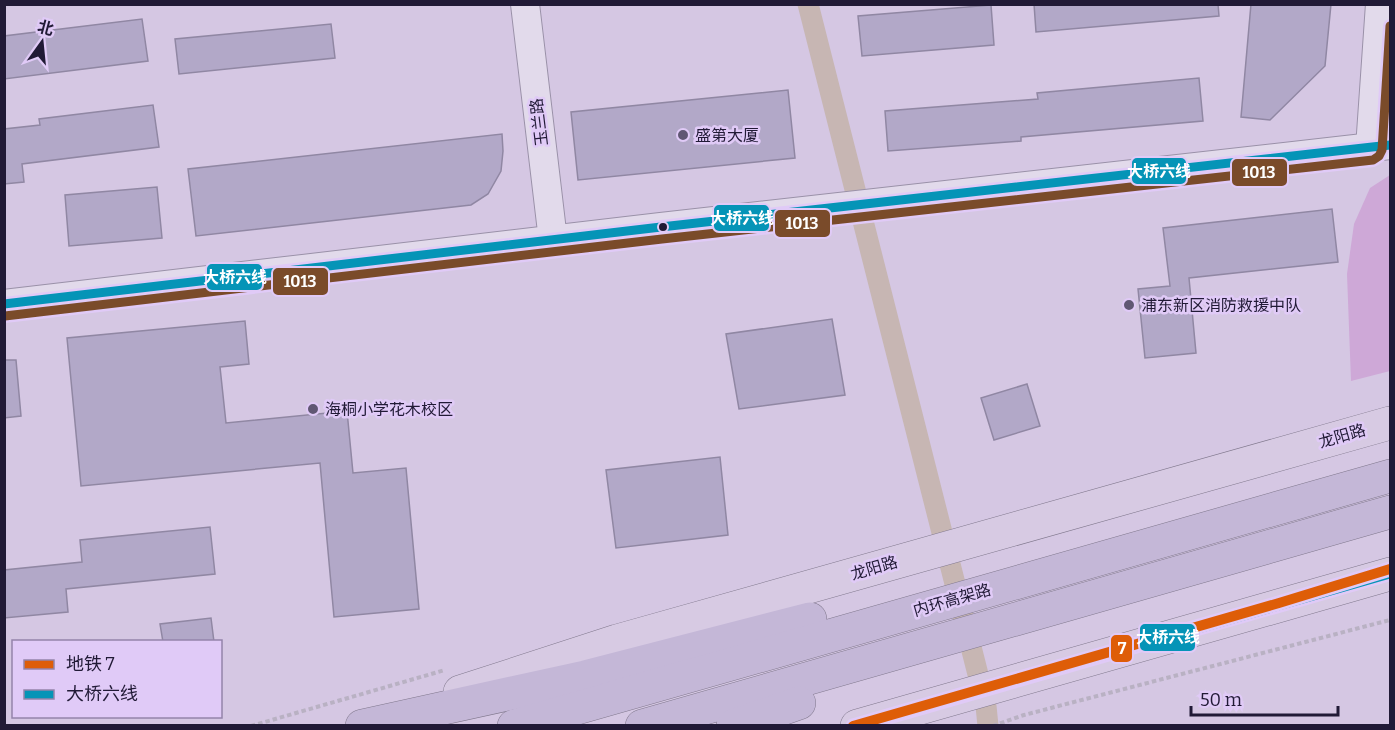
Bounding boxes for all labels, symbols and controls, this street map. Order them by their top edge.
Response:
north arrow [12,12,72,72]
text: 北 [36,17,56,39]
street label: 玉兰路 [527,97,551,147]
place label: 盛第大厦 [695,126,759,145]
marker: 盛第大厦 [676,128,690,142]
line badge: 大桥六线 [1131,157,1187,185]
line badge: 1013 [1231,158,1288,187]
text: 大桥六线 [1127,162,1191,181]
text: 1013 [1242,163,1276,182]
line badge: 大桥六线 [713,204,770,232]
text: 大桥六线 [710,209,774,228]
line badge: 1013 [774,209,831,238]
text: 1013 [785,214,819,233]
unlabelled marker [657,221,669,233]
line badge: 大桥六线 [206,263,263,291]
line badge: 1013 [272,267,329,296]
text: 大桥六线 [203,268,267,287]
text: 1013 [283,272,317,291]
place label: 浦东新区消防救援中队 [1141,296,1301,315]
marker: 浦东新区消防救援中队 [1122,298,1136,312]
place label: 海桐小学花木校区 [325,400,453,419]
marker: 海桐小学花木校区 [306,402,320,416]
street label: 龙阳路 [1316,420,1368,452]
street label: 龙阳路 [848,552,900,584]
street label: 内环高架路 [911,580,993,620]
line badge: 大桥六线 [1139,623,1196,652]
text: 大桥六线 [1136,628,1200,647]
line badge: 7 [1110,634,1133,663]
text: 7 [1118,639,1127,658]
legend [12,640,222,718]
text: 地铁 7 [66,653,115,675]
scale bar [1191,679,1338,717]
text: 大桥六线 [66,683,138,705]
text: 50 m [1200,689,1242,711]

